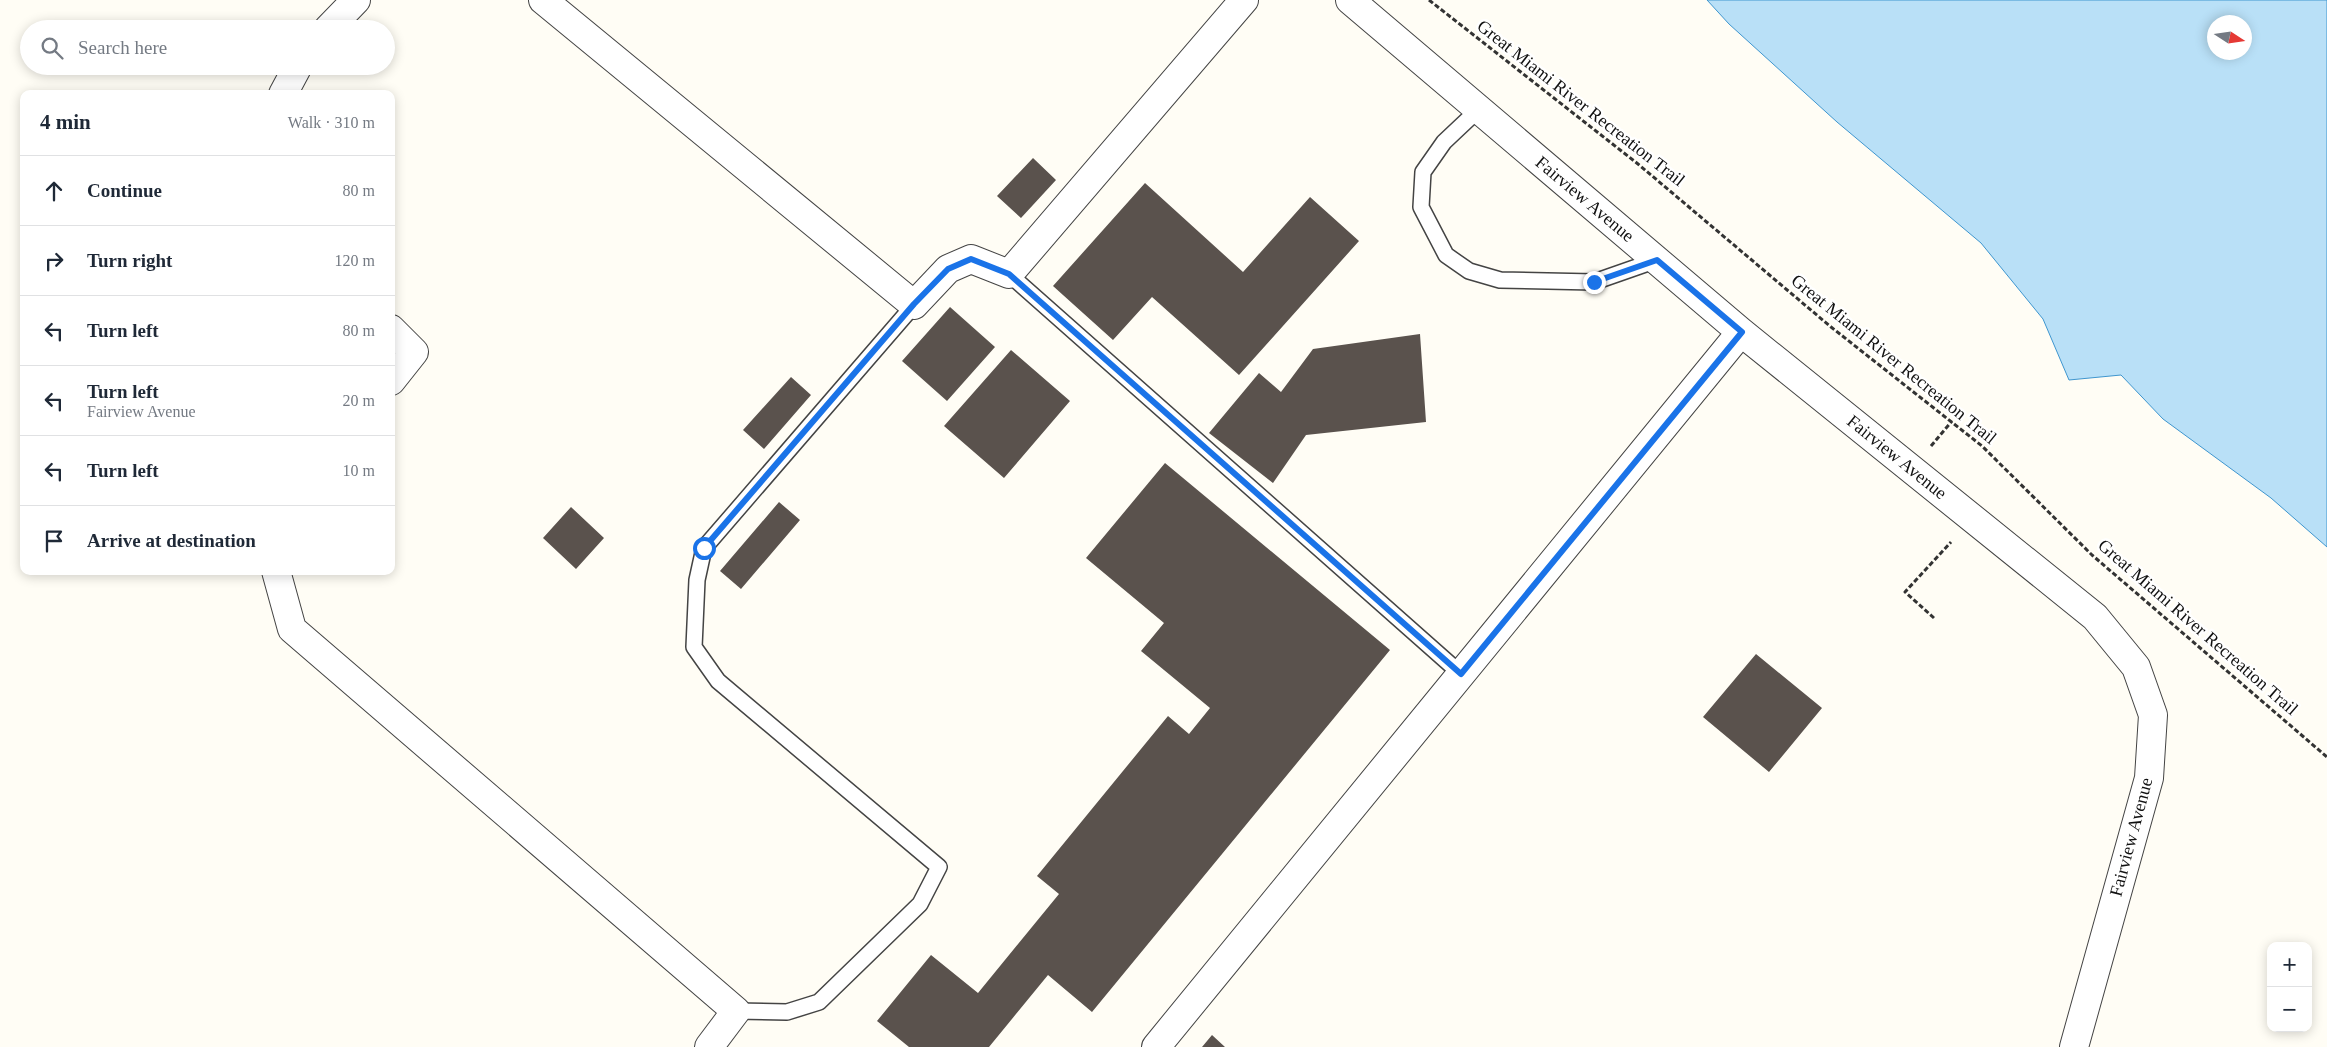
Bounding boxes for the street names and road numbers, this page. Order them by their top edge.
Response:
street label: Great Miami River Recreation Trail [1473,16,1689,190]
street label: Fairview Avenue [1532,152,1638,246]
street label: Great Miami River Recreation Trail [1787,270,2001,448]
street label: Fairview Avenue [1843,411,1951,503]
street label: Great Miami River Recreation Trail [2094,535,2302,719]
street label: Fairview Avenue [2106,775,2156,899]

